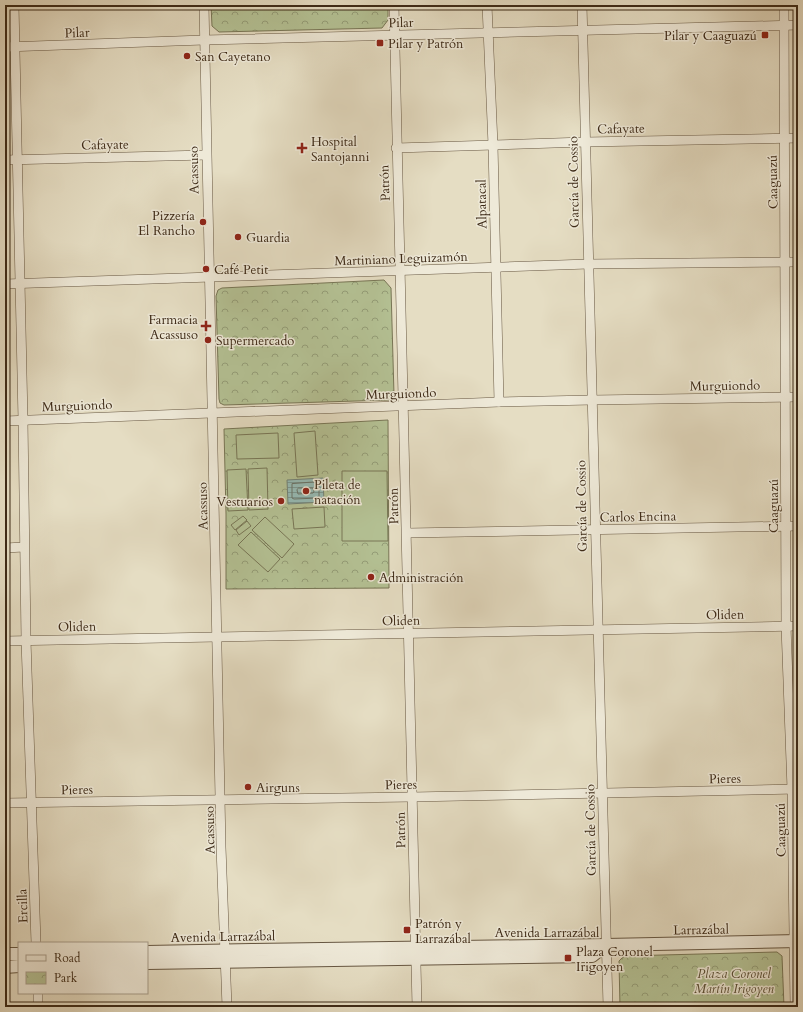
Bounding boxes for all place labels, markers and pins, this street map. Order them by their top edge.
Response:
place label: Pilar y Caaguazú [664,27,757,45]
marker: Pilar y Caaguazú [760,30,770,40]
place label: Pilar y Patrón [388,35,464,53]
marker: Pilar y Patrón [375,38,385,48]
place label: San Cayetano [195,48,270,66]
marker: San Cayetano [182,51,192,61]
place label: Hospital Santojanni [311,133,370,166]
marker: Hospital Santojanni [296,142,308,154]
place label: Pizzería El Rancho [138,207,195,240]
marker: Pizzería El Rancho [198,217,208,227]
place label: Guardia [246,229,290,247]
marker: Guardia [233,232,243,242]
place label: Café Petit [214,261,268,279]
marker: Café Petit [201,264,211,274]
place label: Farmacia Acassuso [148,311,198,344]
marker: Farmacia Acassuso [201,321,211,331]
place label: Supermercado [216,332,294,350]
marker: Supermercado [203,335,213,345]
place label: Pileta de natación [314,476,361,509]
marker: Pileta de natación [301,486,311,496]
place label: Vestuarios [217,493,273,511]
marker: Vestuarios [276,496,286,506]
place label: Administración [379,569,464,587]
marker: Administración [366,572,376,582]
place label: Airguns [256,779,300,797]
marker: Airguns [243,782,253,792]
place label: Patrón y Larrazábal [415,915,472,948]
marker: Patrón y Larrazábal [402,925,412,935]
place label: Plaza Coronel Irigoyen [576,943,654,976]
marker: Plaza Coronel Irigoyen [563,953,573,963]

